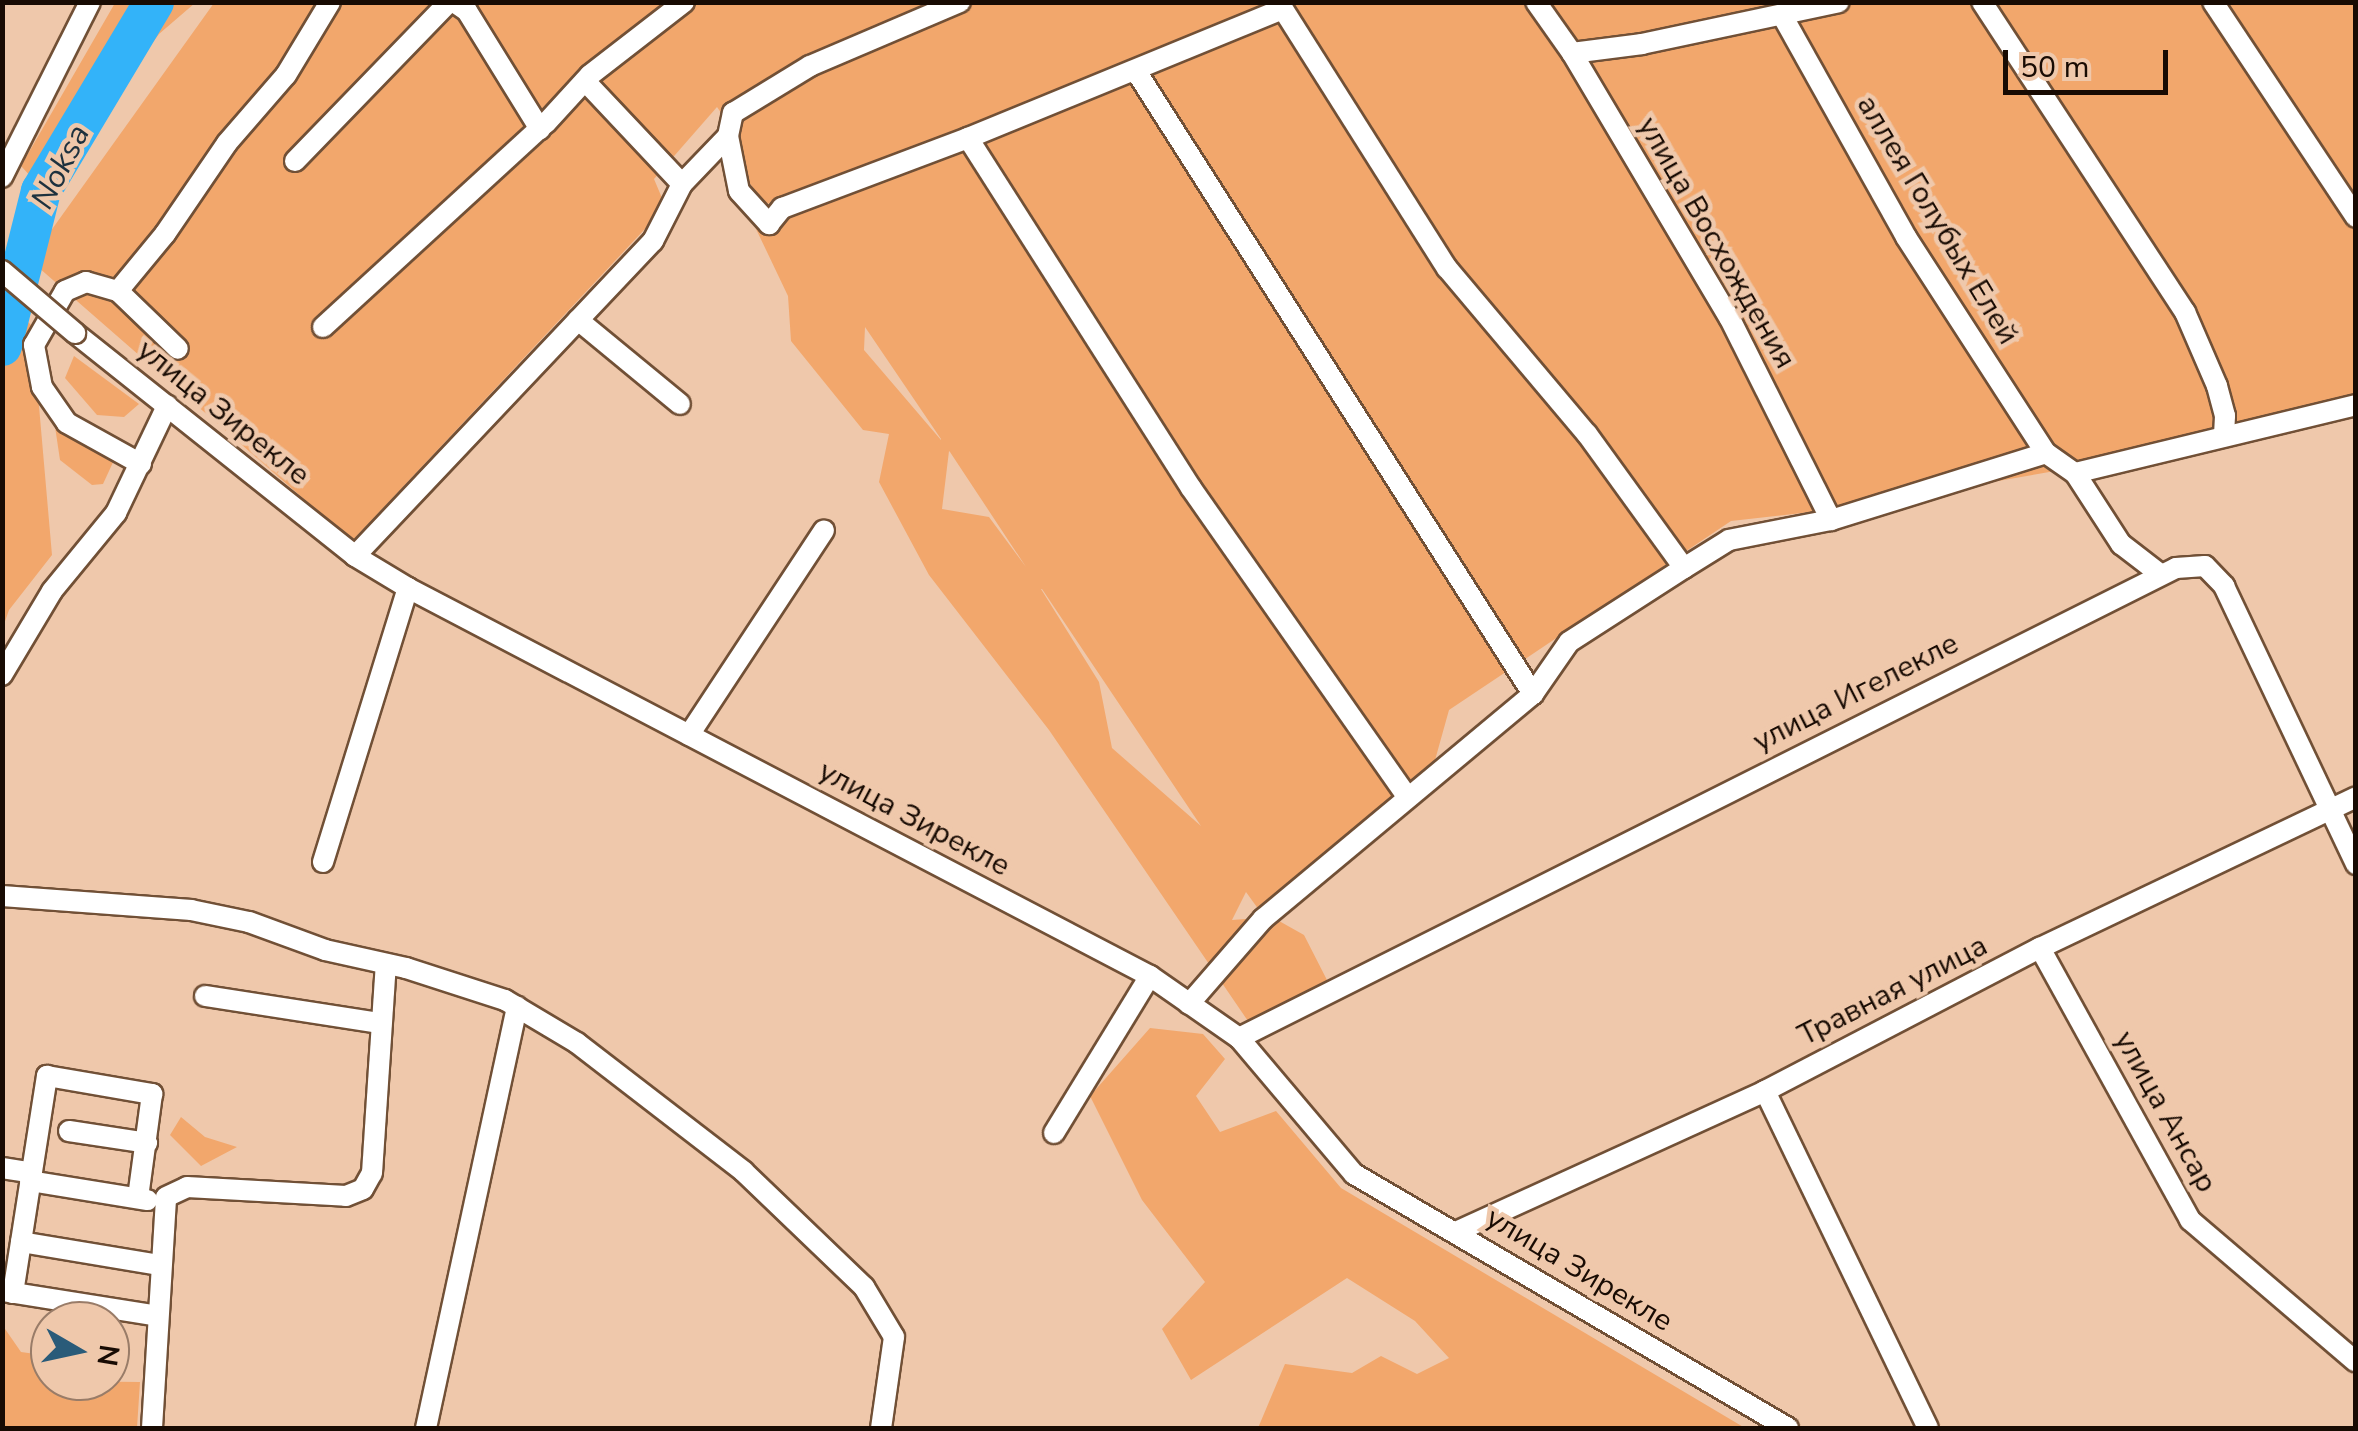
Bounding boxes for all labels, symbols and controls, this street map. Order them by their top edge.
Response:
scale bar [2008,30,2173,92]
text: 50 m [2020,47,2089,88]
street label: аллея Голубых Елей [1848,89,2026,351]
street label: улица Восхождения [1629,111,1803,375]
water label: Noksa [24,118,98,216]
street label: улица Зирекле [130,332,316,494]
street label: улица Игелекле [1747,626,1965,760]
street label: улица Зирекле [812,753,1016,885]
street label: Травная улица [1792,928,1994,1054]
street label: улица Ансар [2106,1025,2224,1199]
street label: улица Зирекле [1479,1200,1679,1340]
north arrow [30,1301,130,1401]
text: N [87,1342,128,1369]

